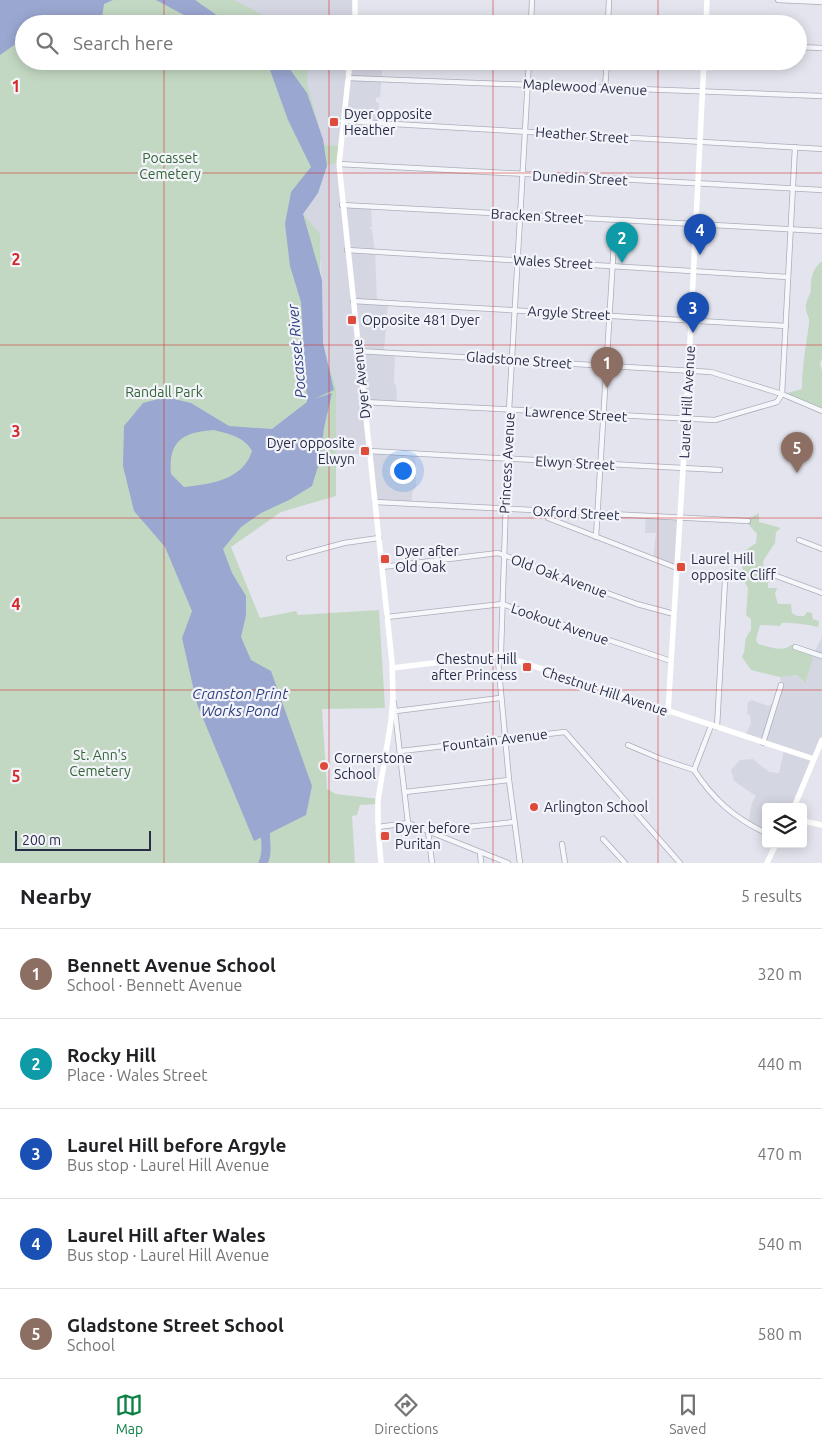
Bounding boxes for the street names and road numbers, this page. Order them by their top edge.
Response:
street label: Maplewood Avenue [522,76,648,98]
street label: Heather Street [535,124,630,146]
street label: Dunedin Street [532,168,629,189]
street label: Bracken Street [490,206,584,226]
street label: Wales Street [513,252,594,272]
street label: Argyle Street [527,303,611,323]
street label: Dyer Avenue [349,338,373,420]
street label: Laurel Hill Avenue [676,345,698,459]
street label: Gladstone Street [466,348,573,372]
street label: Lawrence Street [524,403,628,425]
street label: Princess Avenue [496,412,518,514]
street label: Elwyn Street [535,453,616,473]
street label: Oxford Street [532,503,620,523]
street label: Old Oak Avenue [509,551,609,601]
street label: Lookout Avenue [509,600,611,648]
street label: Chestnut Hill Avenue [540,663,670,719]
street label: Fountain Avenue [441,726,549,754]

